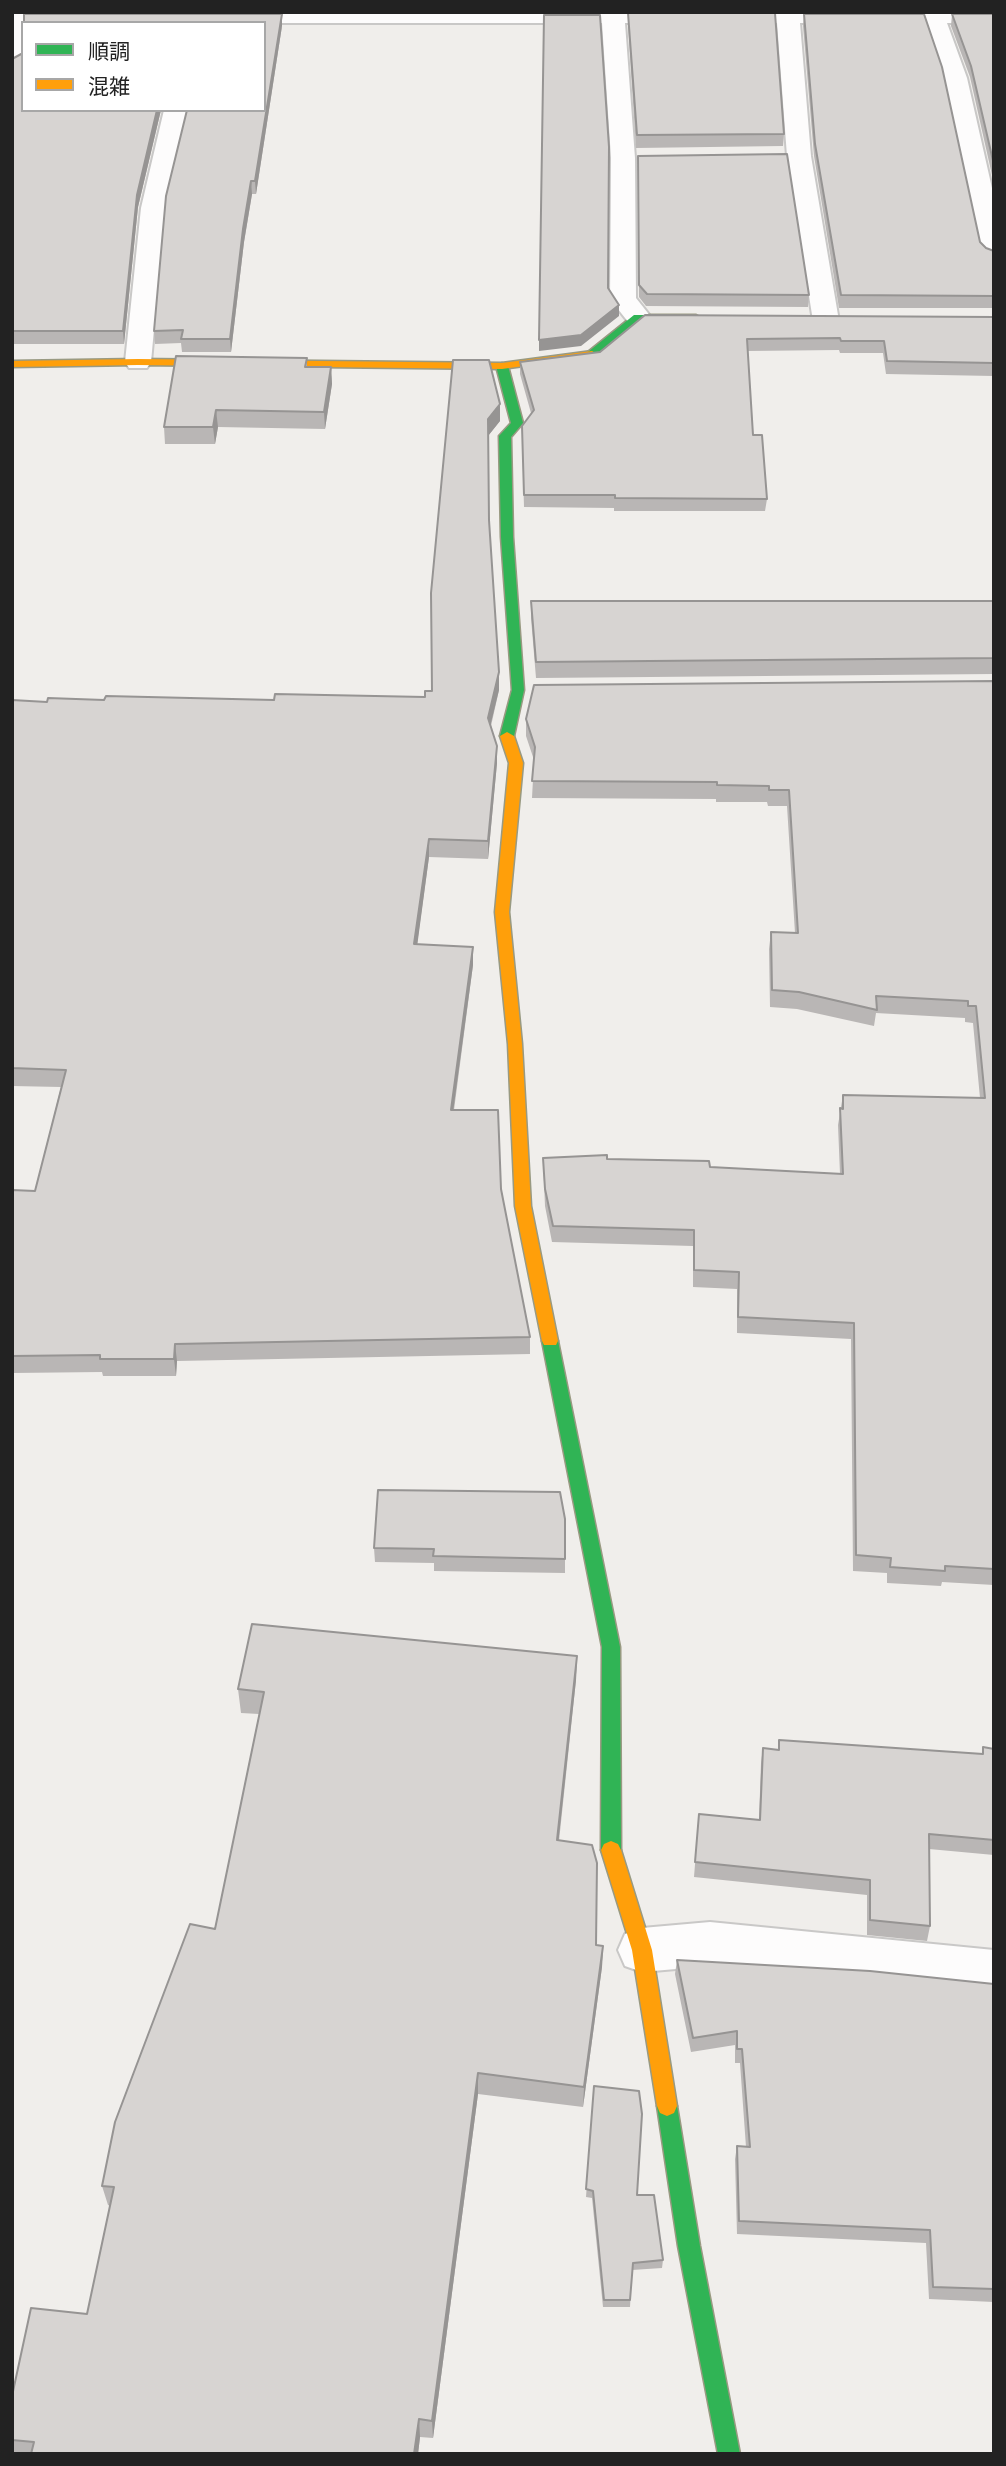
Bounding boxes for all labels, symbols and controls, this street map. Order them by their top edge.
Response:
legend [21,21,266,112]
text: 順調 [88,37,130,65]
text: 混雑 [88,72,130,100]

